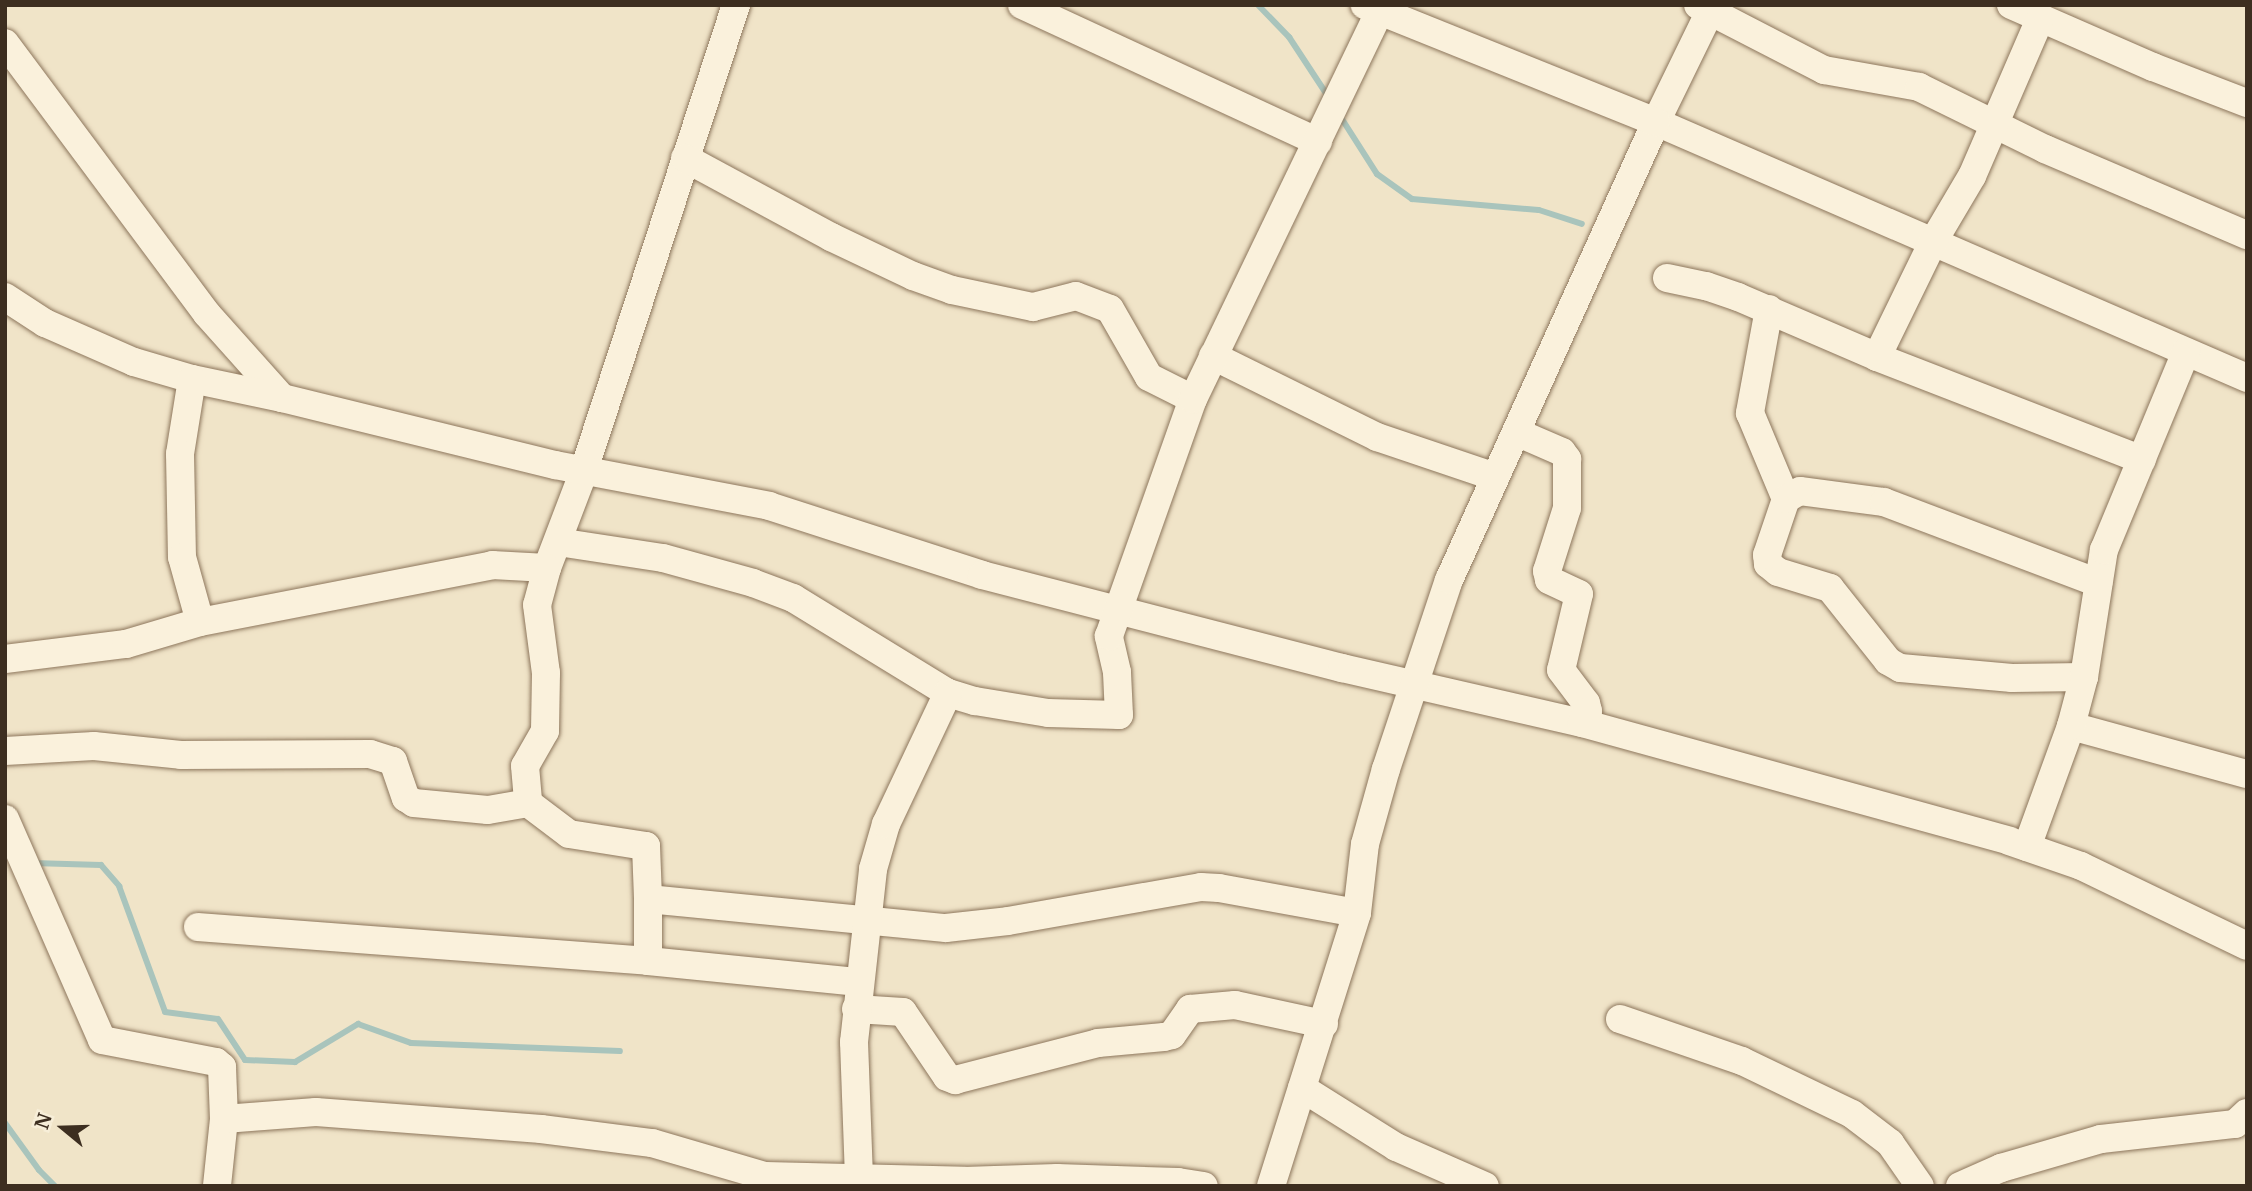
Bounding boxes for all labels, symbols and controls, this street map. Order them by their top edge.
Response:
north arrow [28,1093,98,1163]
text: N [29,1110,57,1132]

